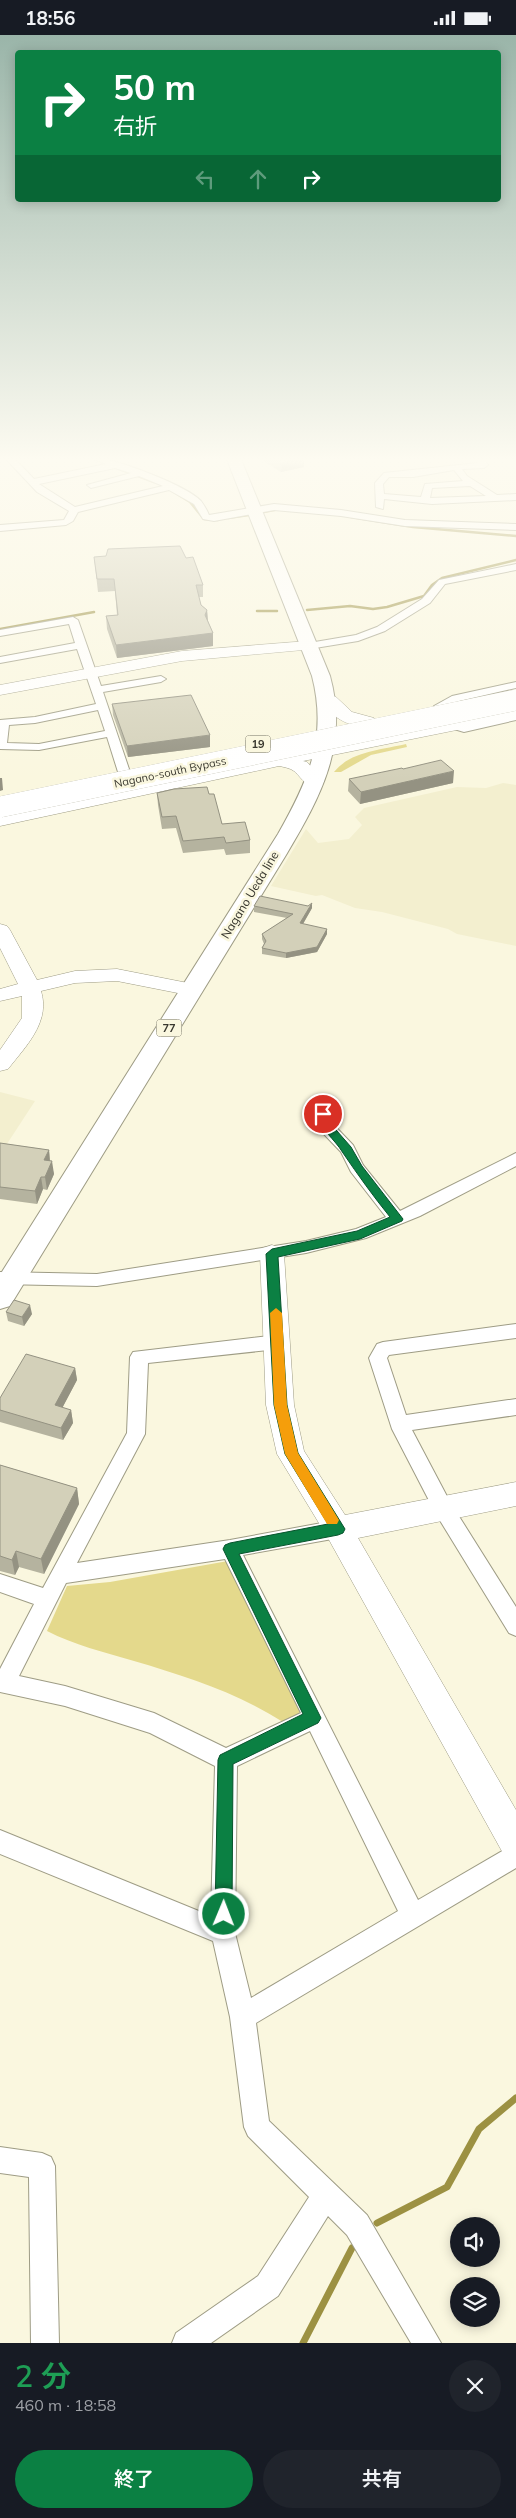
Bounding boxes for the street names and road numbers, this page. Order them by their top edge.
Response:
road number: 19 [246,736,270,753]
street label: Nagano-south Bypass [113,753,227,791]
street label: Nagano Ueda line [217,848,282,941]
road number: 77 [156,1019,182,1036]

